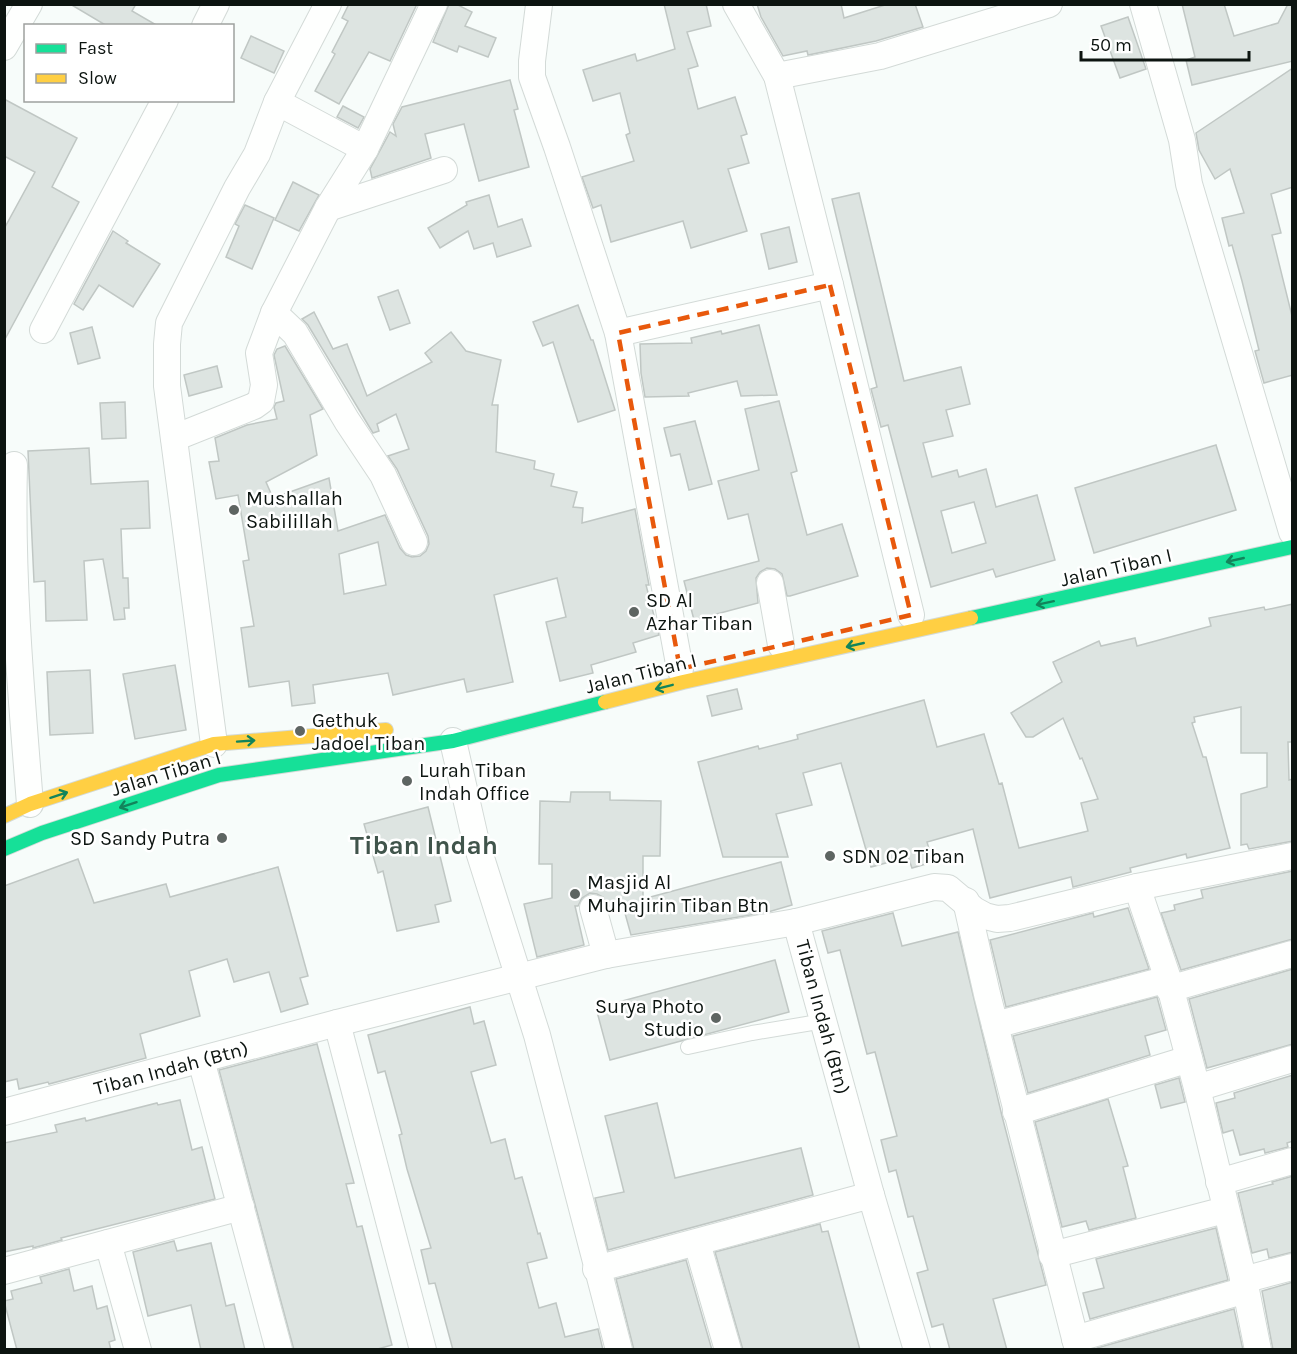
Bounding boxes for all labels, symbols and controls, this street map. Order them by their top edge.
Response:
legend [24,24,234,102]
scale bar [1081,24,1249,62]
text: 50 m [1090,34,1132,56]
text: Fast [78,37,113,59]
text: Slow [78,67,117,89]
place label: Mushallah Sabilillah [246,487,343,533]
marker: Mushallah Sabilillah [227,503,241,517]
street label: Jalan Tiban I [1058,543,1174,591]
one-way arrow [1226,554,1245,566]
place label: SD Al Azhar Tiban [646,589,753,635]
one-way arrow [1036,597,1055,609]
marker: SD Al Azhar Tiban [627,605,641,619]
one-way arrow [846,639,865,651]
street label: Jalan Tiban I [583,649,699,698]
one-way arrow [655,681,674,693]
place label: Gethuk Jadoel Tiban [312,709,425,755]
marker: Gethuk Jadoel Tiban [293,724,307,738]
one-way arrow [235,736,255,747]
street label: Jalan Tiban I [108,746,224,801]
place label: Lurah Tiban Indah Office [419,759,530,805]
marker: Lurah Tiban Indah Office [400,774,414,788]
one-way arrow [49,788,68,799]
one-way arrow [119,800,138,811]
place label: SD Sandy Putra [70,827,210,850]
district label: Tiban Indah [350,830,498,861]
marker: SD Sandy Putra [215,831,229,845]
place label: SDN 02 Tiban [842,845,965,868]
marker: SDN 02 Tiban [823,849,837,863]
place label: Masjid Al Muhajirin Tiban Btn [587,871,769,917]
marker: Masjid Al Muhajirin Tiban Btn [568,887,582,901]
street label: Tiban Indah (Btn) [791,937,854,1097]
place label: Surya Photo Studio [595,995,704,1041]
marker: Surya Photo Studio [709,1011,723,1025]
street label: Tiban Indah (Btn) [91,1037,251,1100]

